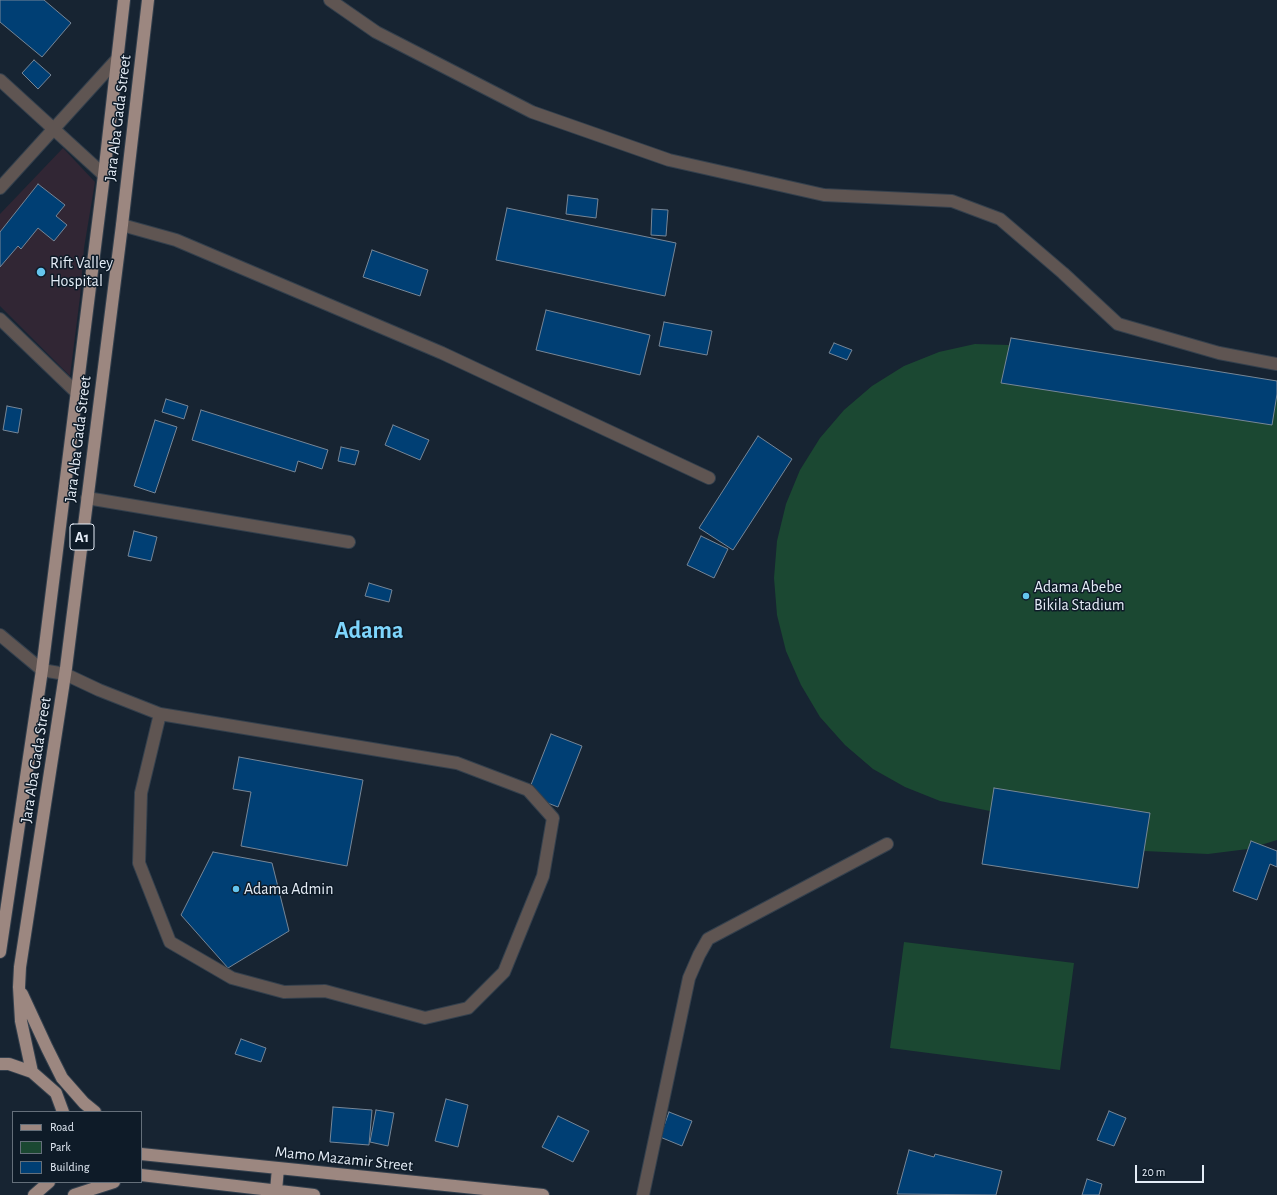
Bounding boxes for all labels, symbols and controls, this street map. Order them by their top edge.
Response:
street label: Jara Aba Gada Street [101,54,135,182]
place label: Rift Valley Hospital [50,253,113,291]
marker: Rift Valley Hospital [35,266,47,278]
street label: Jara Aba Gada Street [61,375,95,503]
road number: A1 [70,524,94,550]
place label: Adama Abebe Bikila Stadium [1034,577,1125,615]
marker: Adama Abebe Bikila Stadium [1021,591,1031,601]
district label: Adama [335,617,403,645]
street label: Jara Aba Gada Street [17,696,55,824]
place label: Adama Admin [244,879,333,899]
marker: Adama Admin [231,884,241,894]
legend [12,1111,142,1183]
text: Road [50,1121,74,1133]
text: Park [50,1141,71,1153]
street label: Mamo Mazamir Street [274,1142,414,1176]
scale bar [1137,1157,1206,1183]
text: Building [50,1161,90,1173]
text: 20 m [1142,1166,1165,1178]

